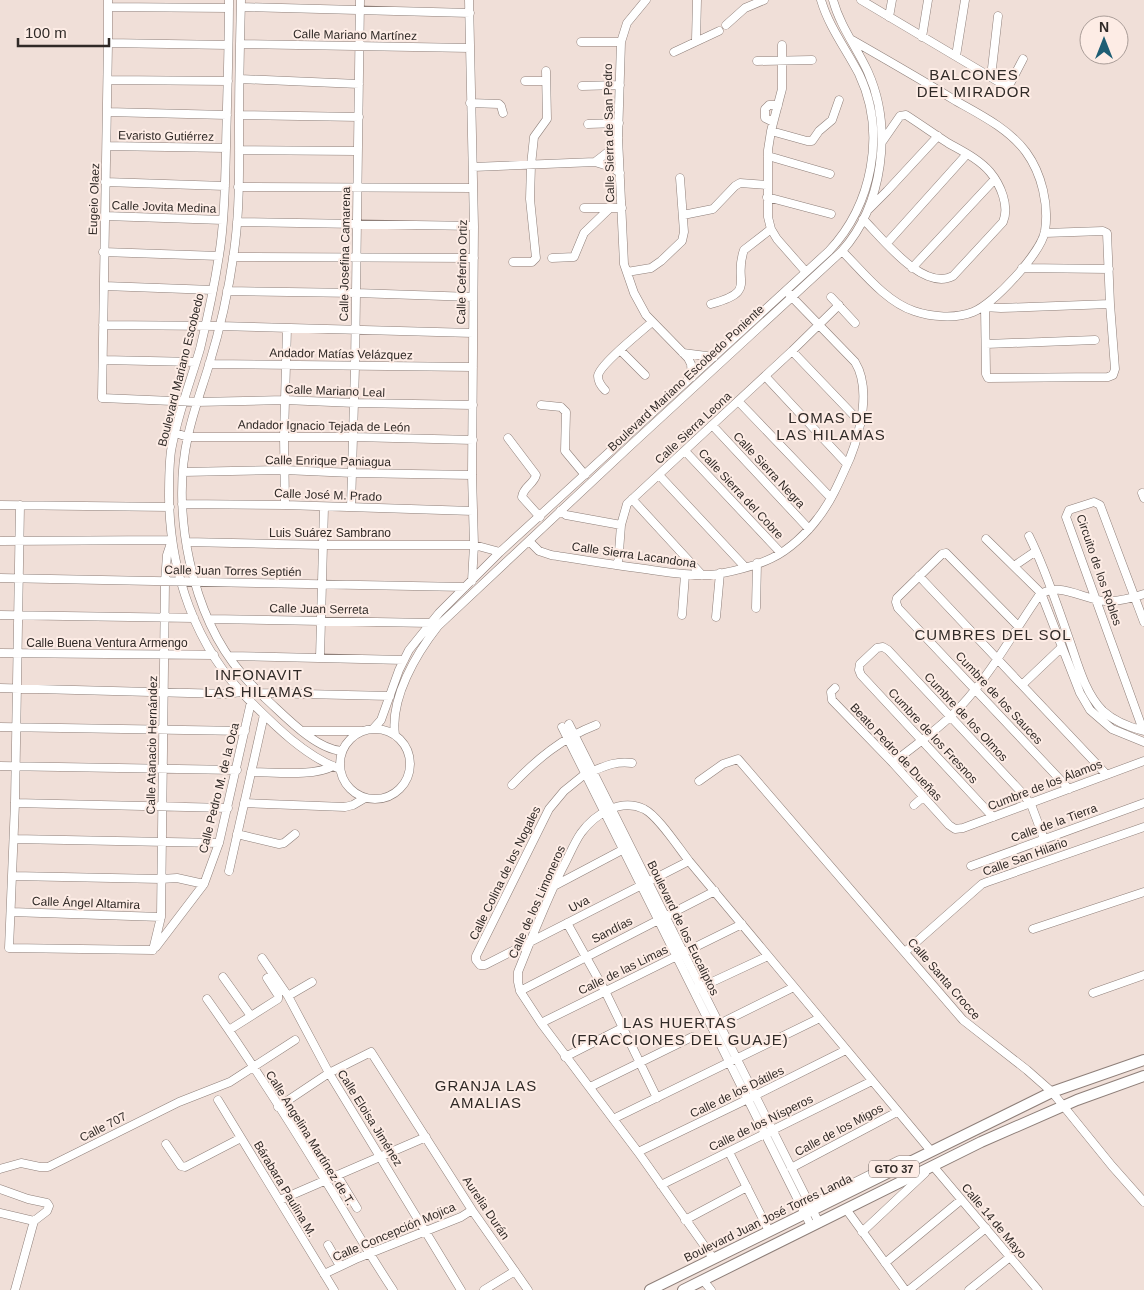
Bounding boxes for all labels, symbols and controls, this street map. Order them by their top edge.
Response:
scale bar [18,15,109,47]
north arrow [1079,15,1129,65]
text: N [1099,19,1109,35]
text: 100 m [25,24,67,41]
street label: Calle Mariano Martínez [293,27,417,43]
street label: Calle Sierra de San Pedro [601,63,617,203]
district label: BALCONES DEL MIRADOR [917,66,1031,100]
street label: Evaristo Gutiérrez [118,128,214,144]
street label: Eugeio Olaez [86,163,102,235]
street label: Calle Josefina Camarena [337,186,353,321]
street label: Calle Jovita Medina [111,198,217,216]
street label: Calle Ceferino Ortiz [454,220,470,324]
street label: Boulevard Mariano Escobedo [155,292,207,448]
street label: Boulevard Mariano Escobedo Poniente [605,302,767,454]
street label: Andador Matías Velázquez [269,346,413,362]
street label: Calle Mariano Leal [285,382,385,400]
street label: Calle Sierra Leona [652,389,734,467]
district label: LOMAS DE LAS HILAMAS [776,409,886,443]
street label: Andador Ignacio Tejada de León [238,417,410,435]
street label: Calle Sierra Negra [730,429,808,511]
street label: Calle Sierra del Cobre [696,446,787,542]
street label: Calle Enrique Paniagua [265,453,391,469]
street label: Calle José M. Prado [274,486,383,504]
street label: Circuito de los Robles [1073,513,1125,627]
street label: Luis Suárez Sambrano [269,526,391,540]
street label: Calle Sierra Lacandona [571,539,697,571]
street label: Calle Juan Torres Septién [164,563,302,579]
street label: Calle Juan Serreta [269,601,369,617]
district label: CUMBRES DEL SOL [915,626,1071,643]
street label: Calle Buena Ventura Armengo [26,636,188,650]
street label: Cumbre de los Sauces [952,649,1046,747]
district label: INFONAVIT LAS HILAMAS [204,666,314,700]
street label: Cumbre de los Olmos [921,670,1011,764]
street label: Calle Atanacio Hernández [144,676,160,814]
street label: Cumbre de los Fresnos [885,686,981,786]
street label: Beato Pedro de Dueñas [847,700,945,804]
street label: Calle Pedro M. de la Oca [196,721,242,855]
street label: Cumbre de los Álamos [985,756,1104,813]
street label: Calle de la Tierra [1009,801,1099,845]
street label: Calle Colina de los Nogales [466,804,544,942]
street label: Calle San Hilario [981,835,1070,879]
street label: Calle de los Limoneros [506,843,568,961]
street label: Boulevard de los Eucaliptos [644,858,722,998]
street label: Calle Ángel Altamira [32,893,141,912]
street label: Uva [566,893,592,915]
street label: Sandías [589,914,635,946]
street label: Calle Santa Crocce [905,935,983,1023]
street label: Calle de las Limas [576,942,670,998]
district label: LAS HUERTAS (FRACCIONES DEL GUAJE) [571,1014,789,1048]
street label: Calle de los Dátiles [688,1063,786,1121]
street label: Calle Eloisa Jiménez [335,1067,405,1169]
street label: Calle Angelina Martínez de T. [263,1068,357,1208]
district label: GRANJA LAS AMALIAS [435,1077,537,1111]
street label: Calle de los Nísperos [707,1092,815,1154]
street label: Calle de los Migos [792,1101,886,1159]
street label: Calle 707 [77,1109,129,1145]
street label: Bárabara Paulina M. [251,1139,319,1239]
road number: GTO 37 [869,1160,919,1178]
street label: Boulevard Juan José Torres Landa [682,1171,855,1265]
street label: Aurelia Durán [460,1174,512,1242]
street label: Calle 14 de Mayo [959,1181,1030,1262]
street label: Calle Concepción Mojica [330,1200,458,1264]

